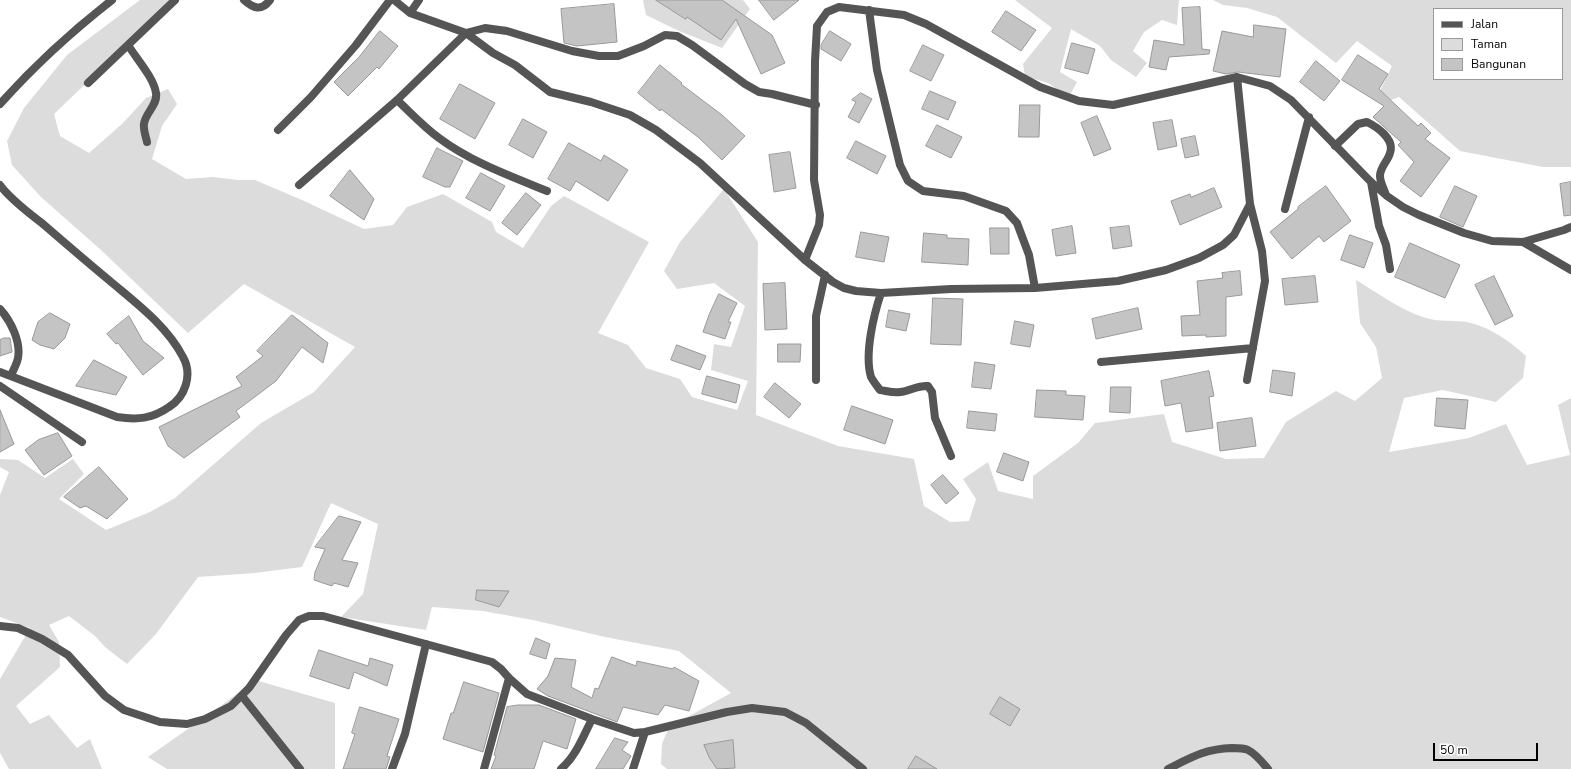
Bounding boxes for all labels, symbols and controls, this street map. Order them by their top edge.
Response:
legend [1433,8,1563,80]
text: Jalan [1471,16,1498,32]
text: Taman [1471,36,1507,52]
text: Bangunan [1471,56,1526,72]
scale bar [1435,735,1540,761]
text: 50 m [1440,742,1468,758]

